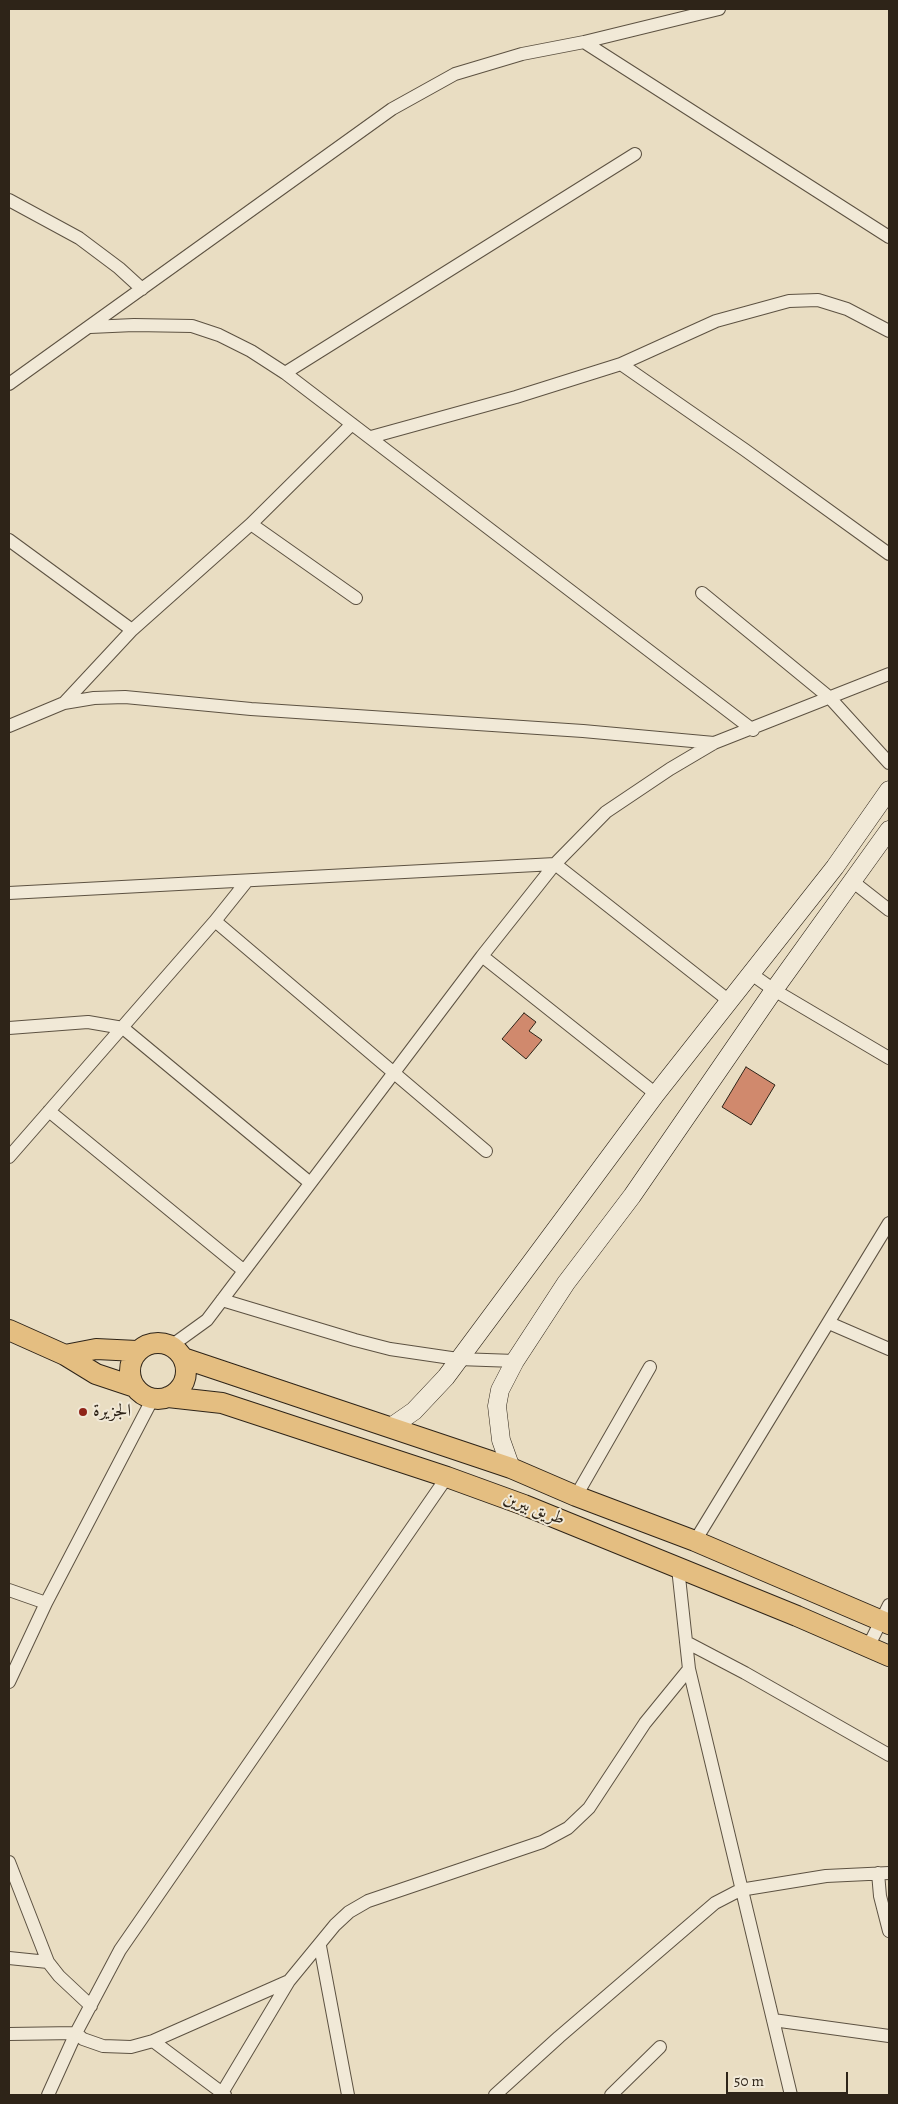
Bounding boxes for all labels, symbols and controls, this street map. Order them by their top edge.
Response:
place label: الجزيرة [93,1401,131,1423]
marker: الجزيرة [77,1406,89,1418]
street label: طريق بيرين [500,1487,568,1531]
scale bar [728,2062,850,2094]
text: 50 m [734,2071,764,2091]

